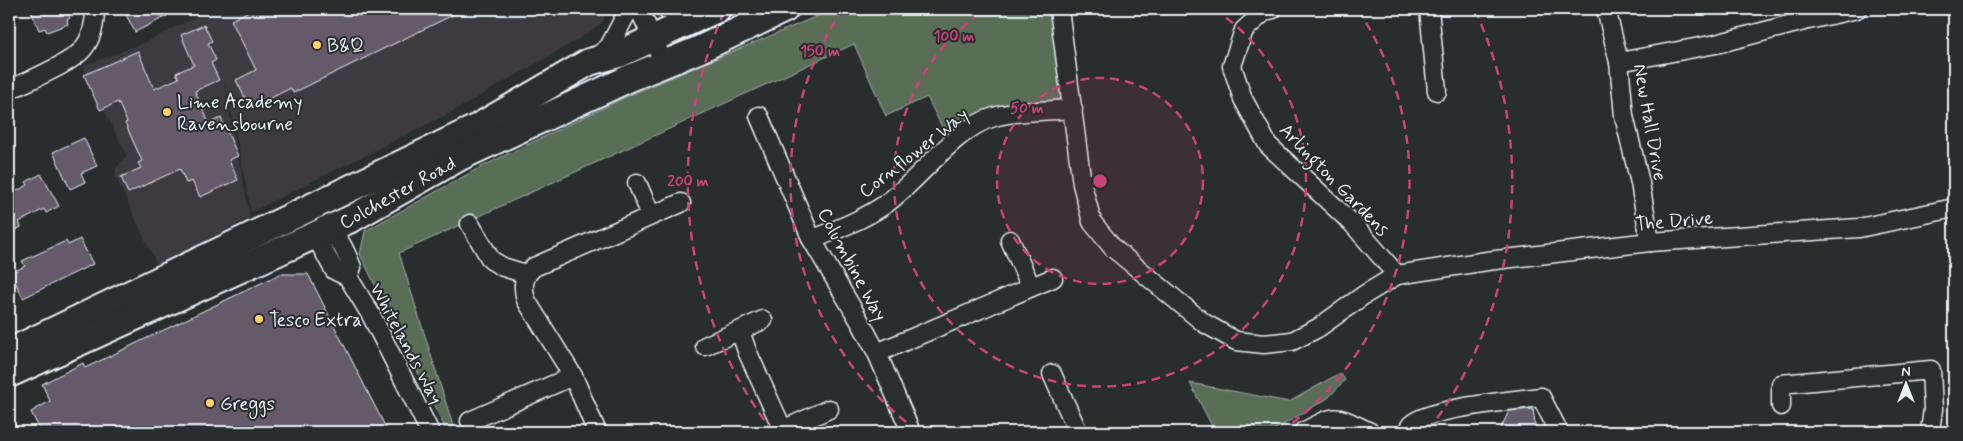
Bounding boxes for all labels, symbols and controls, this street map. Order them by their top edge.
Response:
text: 100 m [934,27,974,47]
place label: B&Q [327,34,364,59]
marker: B&Q [311,39,323,51]
text: 150 m [800,42,840,62]
street label: New Hall Drive [1627,62,1672,183]
place label: Lime Academy Ravensbourne [177,90,302,137]
text: 50 m [1010,99,1044,119]
street label: Cornflower Way [854,102,975,205]
marker: Lime Academy Ravensbourne [161,106,173,118]
street label: Arlington Gardens [1271,118,1394,244]
street label: Colchester Road [335,151,460,236]
text: 200 m [668,172,709,192]
centre of rings [1091,172,1109,190]
street label: Columbine Way [810,204,892,326]
street label: The Drive [1634,206,1714,237]
street label: Whitelands Way [363,279,448,409]
place label: Tesco Extra [269,308,362,333]
marker: Tesco Extra [253,313,265,325]
north arrow [1880,358,1930,408]
text: N [1901,363,1911,381]
place label: Greggs [220,392,275,419]
marker: Greggs [204,397,216,409]

